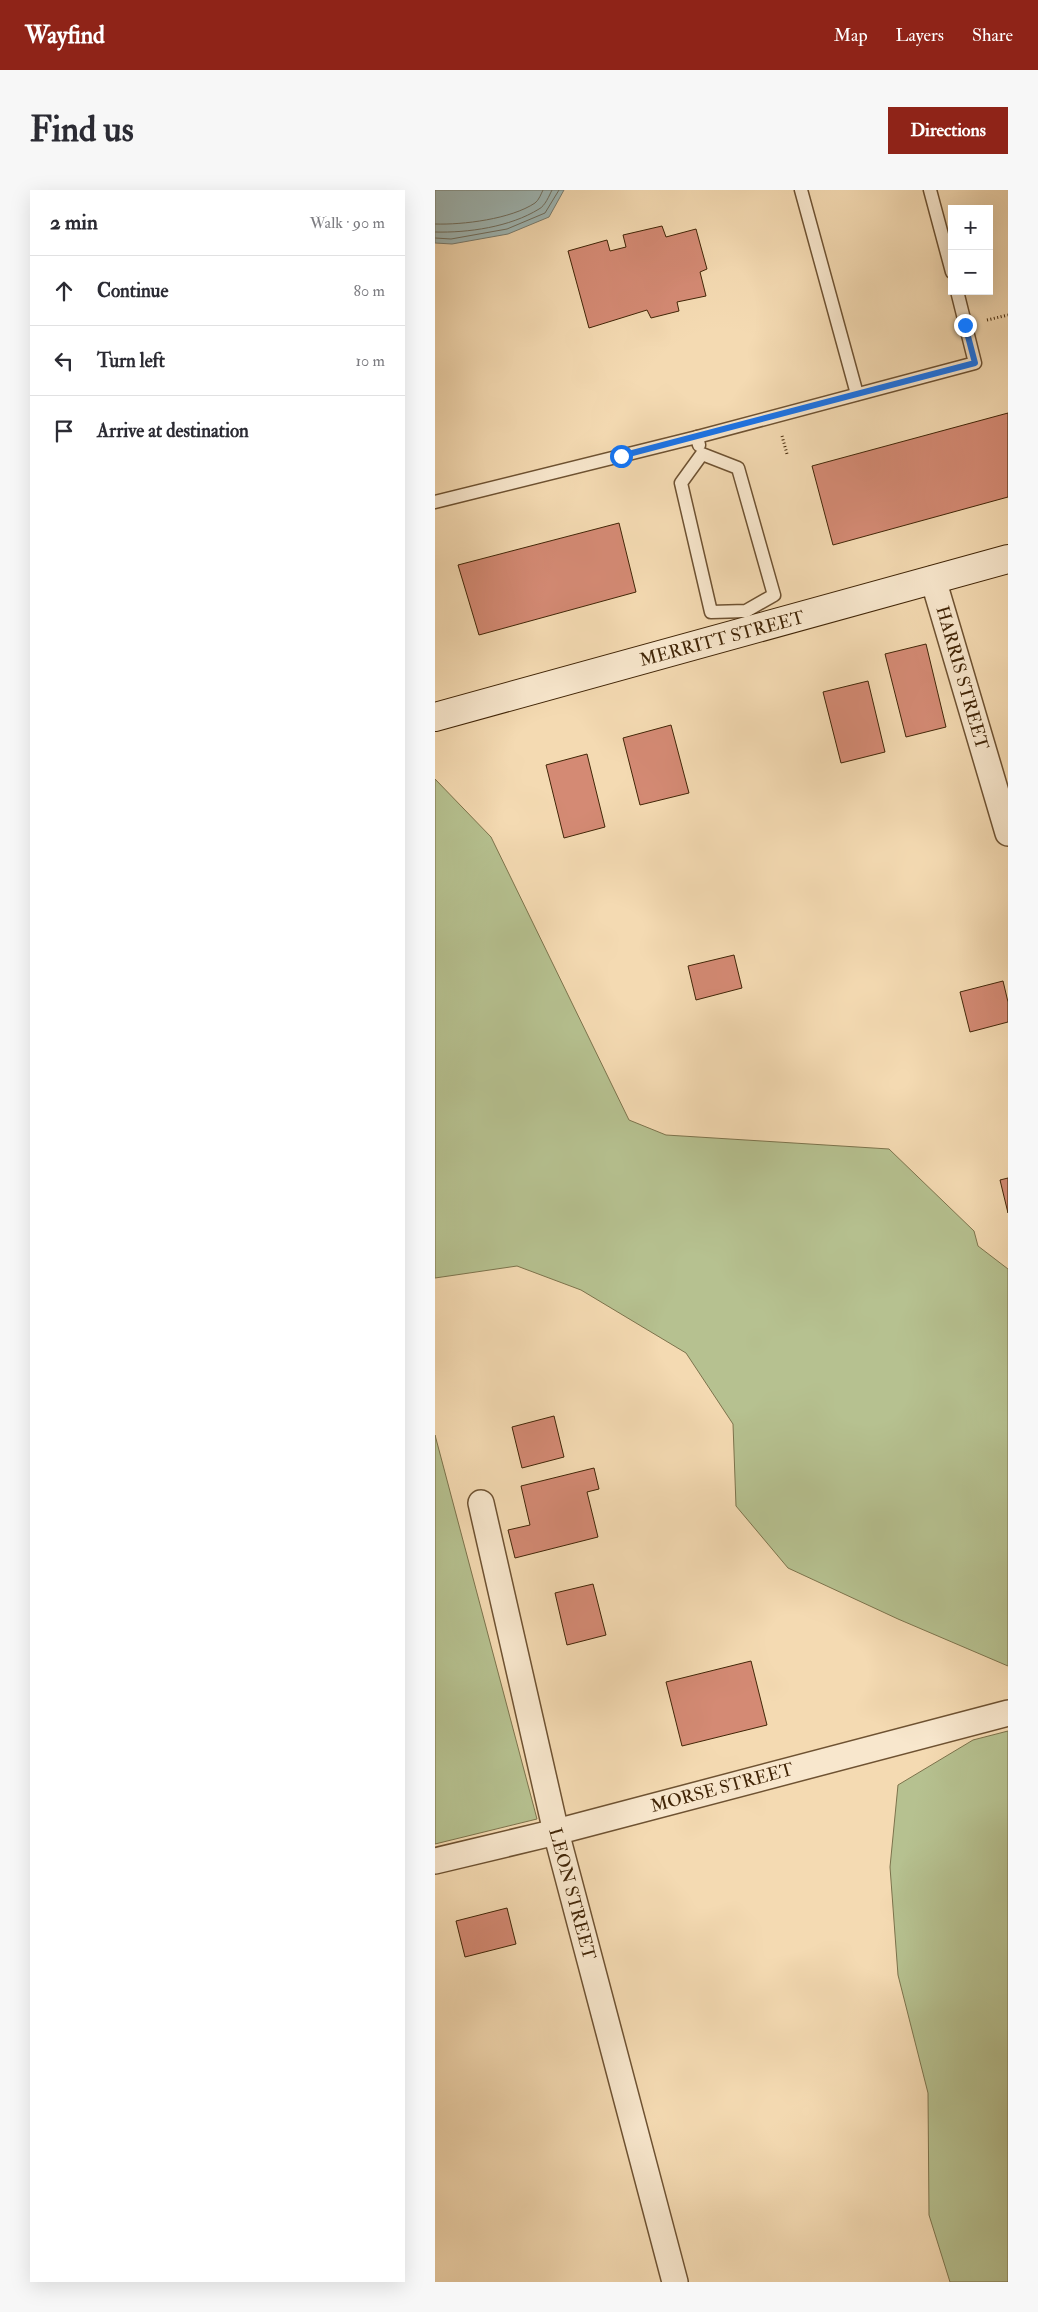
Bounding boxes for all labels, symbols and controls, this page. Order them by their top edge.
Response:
text: Wayfind [25,20,105,51]
text: Map [834,24,868,47]
text: Layers [896,24,944,47]
text: Share [972,24,1013,47]
button: Directions [888,107,1008,154]
text: Find us [30,108,134,152]
map controls [948,205,993,295]
button: + [948,205,993,250]
text: 2 min [50,209,98,236]
text: Walk · 90 m [310,213,385,233]
button: − [948,250,993,295]
icon: ahead [50,277,78,305]
text: Continue [97,279,168,303]
text: 80 m [354,281,385,301]
route end [954,314,977,337]
icon: left [50,347,78,375]
text: Turn left [97,349,165,373]
text: 10 m [355,351,385,371]
icon: arrive [50,417,78,445]
text: Arrive at destination [97,419,249,443]
route start [610,445,633,468]
street label: HARRIS STREET [930,603,994,753]
street label: MERRITT STREET [637,606,808,672]
street label: MORSE STREET [648,1758,797,1818]
street label: LEON STREET [543,1825,601,1963]

